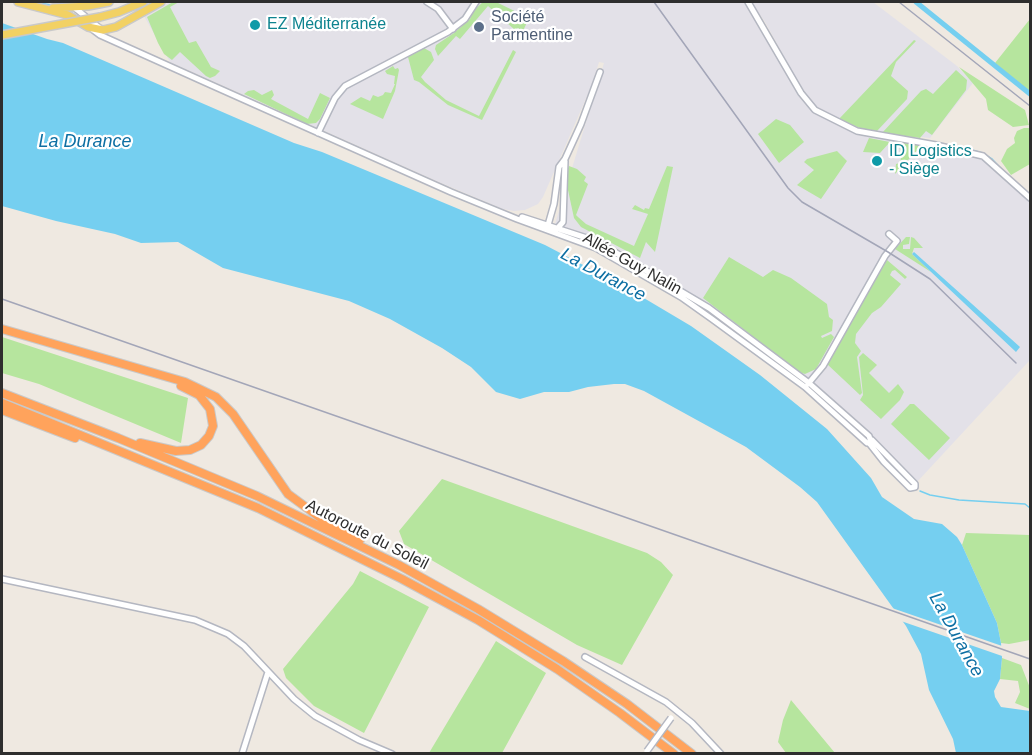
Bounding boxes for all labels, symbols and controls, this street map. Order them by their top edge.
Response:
place label: Société Parmentine [491,8,573,46]
place label: EZ Méditerranée [267,15,386,35]
marker: EZ Méditerranée [248,18,262,32]
marker: Société Parmentine [472,20,486,34]
water label: La Durance [38,131,132,153]
place label: ID Logistics - Siège [889,142,972,180]
marker: ID Logistics - Siège [870,154,884,168]
street label: Allée Guy Nalin [579,229,685,299]
water label: La Durance [557,244,649,306]
street label: Autoroute du Soleil [302,496,432,574]
water label: La Durance [924,589,988,681]

